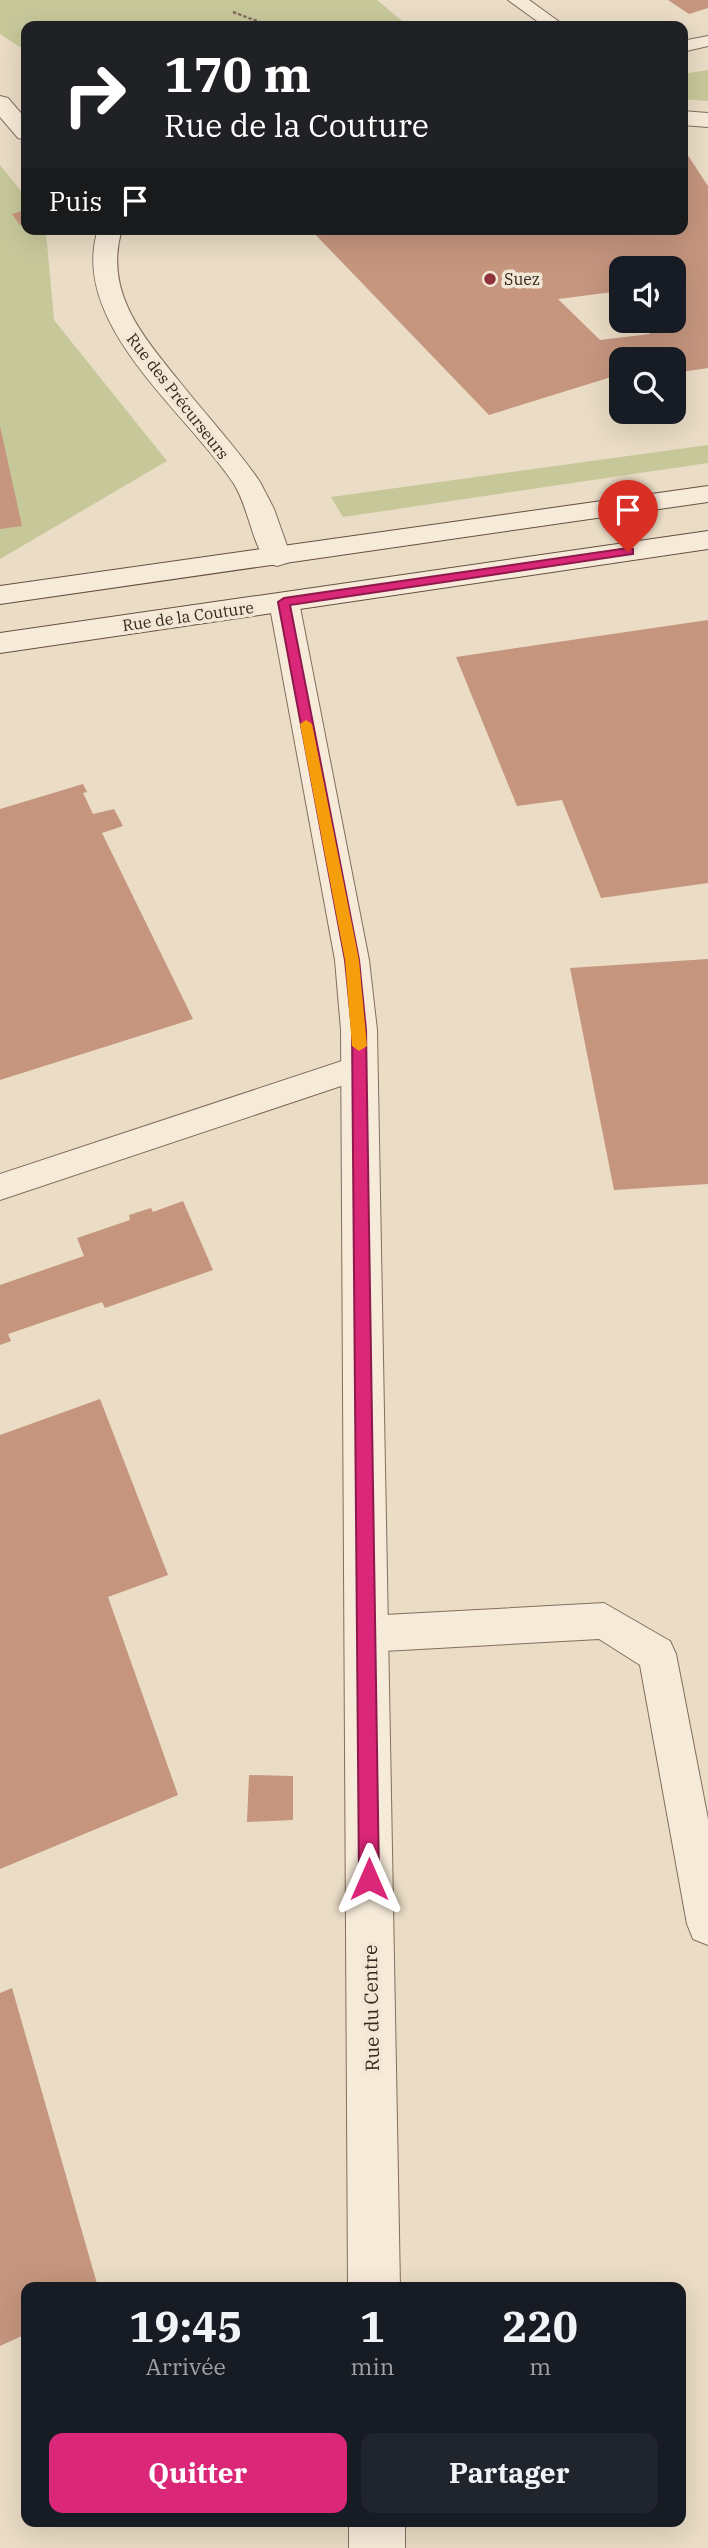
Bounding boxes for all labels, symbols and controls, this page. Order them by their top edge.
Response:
text: 170 m [164,42,311,105]
icon: right [49,49,140,140]
text: Rue de la Couture [164,104,429,146]
icon: arrive [116,182,154,220]
text: Puis [49,184,102,218]
map controls [609,256,686,424]
button: sound [609,256,686,333]
place label: Suez [504,269,540,289]
marker: Suez [482,271,498,287]
street label: Rue des Précurseurs [123,329,233,463]
button: search [609,347,686,424]
pin [598,480,658,552]
icon: arrive [609,491,647,529]
street label: Rue de la Couture [121,597,255,635]
position arrow [332,1842,406,1916]
street label: Rue du Centre [358,1945,384,2071]
text: 19:45 [129,2299,243,2354]
text: 1 [360,2299,385,2354]
text: 220 [502,2299,578,2354]
text: Arrivée [146,2351,226,2381]
text: min [351,2351,394,2381]
text: m [529,2351,551,2381]
button: Quitter [49,2433,347,2513]
button: Partager [361,2433,658,2513]

